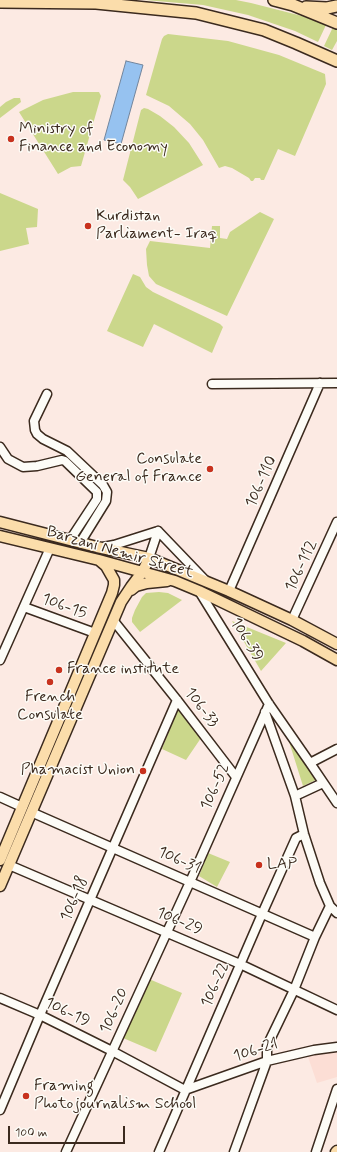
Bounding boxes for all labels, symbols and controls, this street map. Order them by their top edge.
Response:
place label: Ministry of Finance and Economy [19,120,168,158]
marker: Ministry of Finance and Economy [6,134,16,144]
place label: Kurdistan Parliament- Iraq [96,207,217,245]
marker: Kurdistan Parliament- Iraq [83,221,93,231]
place label: Consulate General of France [75,450,202,488]
street label: 106-110 [242,453,282,511]
marker: Consulate General of France [205,464,215,474]
street label: Barzani Nemir Street [44,523,196,583]
street label: 106-112 [282,537,322,595]
street label: 106-15 [39,590,89,624]
street label: 106-39 [225,615,267,665]
place label: France institute [67,660,179,680]
marker: France institute [54,665,64,675]
marker: French Consulate [45,677,55,687]
street label: 106-33 [180,684,222,732]
place label: French Consulate [17,688,83,726]
place label: Phamacist Union [21,761,135,781]
street label: 106-52 [197,761,235,813]
marker: Phamacist Union [138,766,148,776]
street label: 106-31 [154,843,204,879]
place label: LAP [267,855,297,875]
marker: LAP [254,860,264,870]
street label: 106-18 [57,874,93,924]
street label: 106-29 [153,904,205,940]
street label: 106-22 [198,959,234,1011]
street label: 106-20 [96,985,134,1037]
street label: 106-19 [41,994,93,1032]
street label: 106-21 [231,1035,281,1067]
place label: Framing Photojournalism School [34,1077,196,1115]
marker: Framing Photojournalism School [21,1091,31,1101]
scale bar [10,1118,127,1144]
text: 100 m [15,1125,47,1141]

